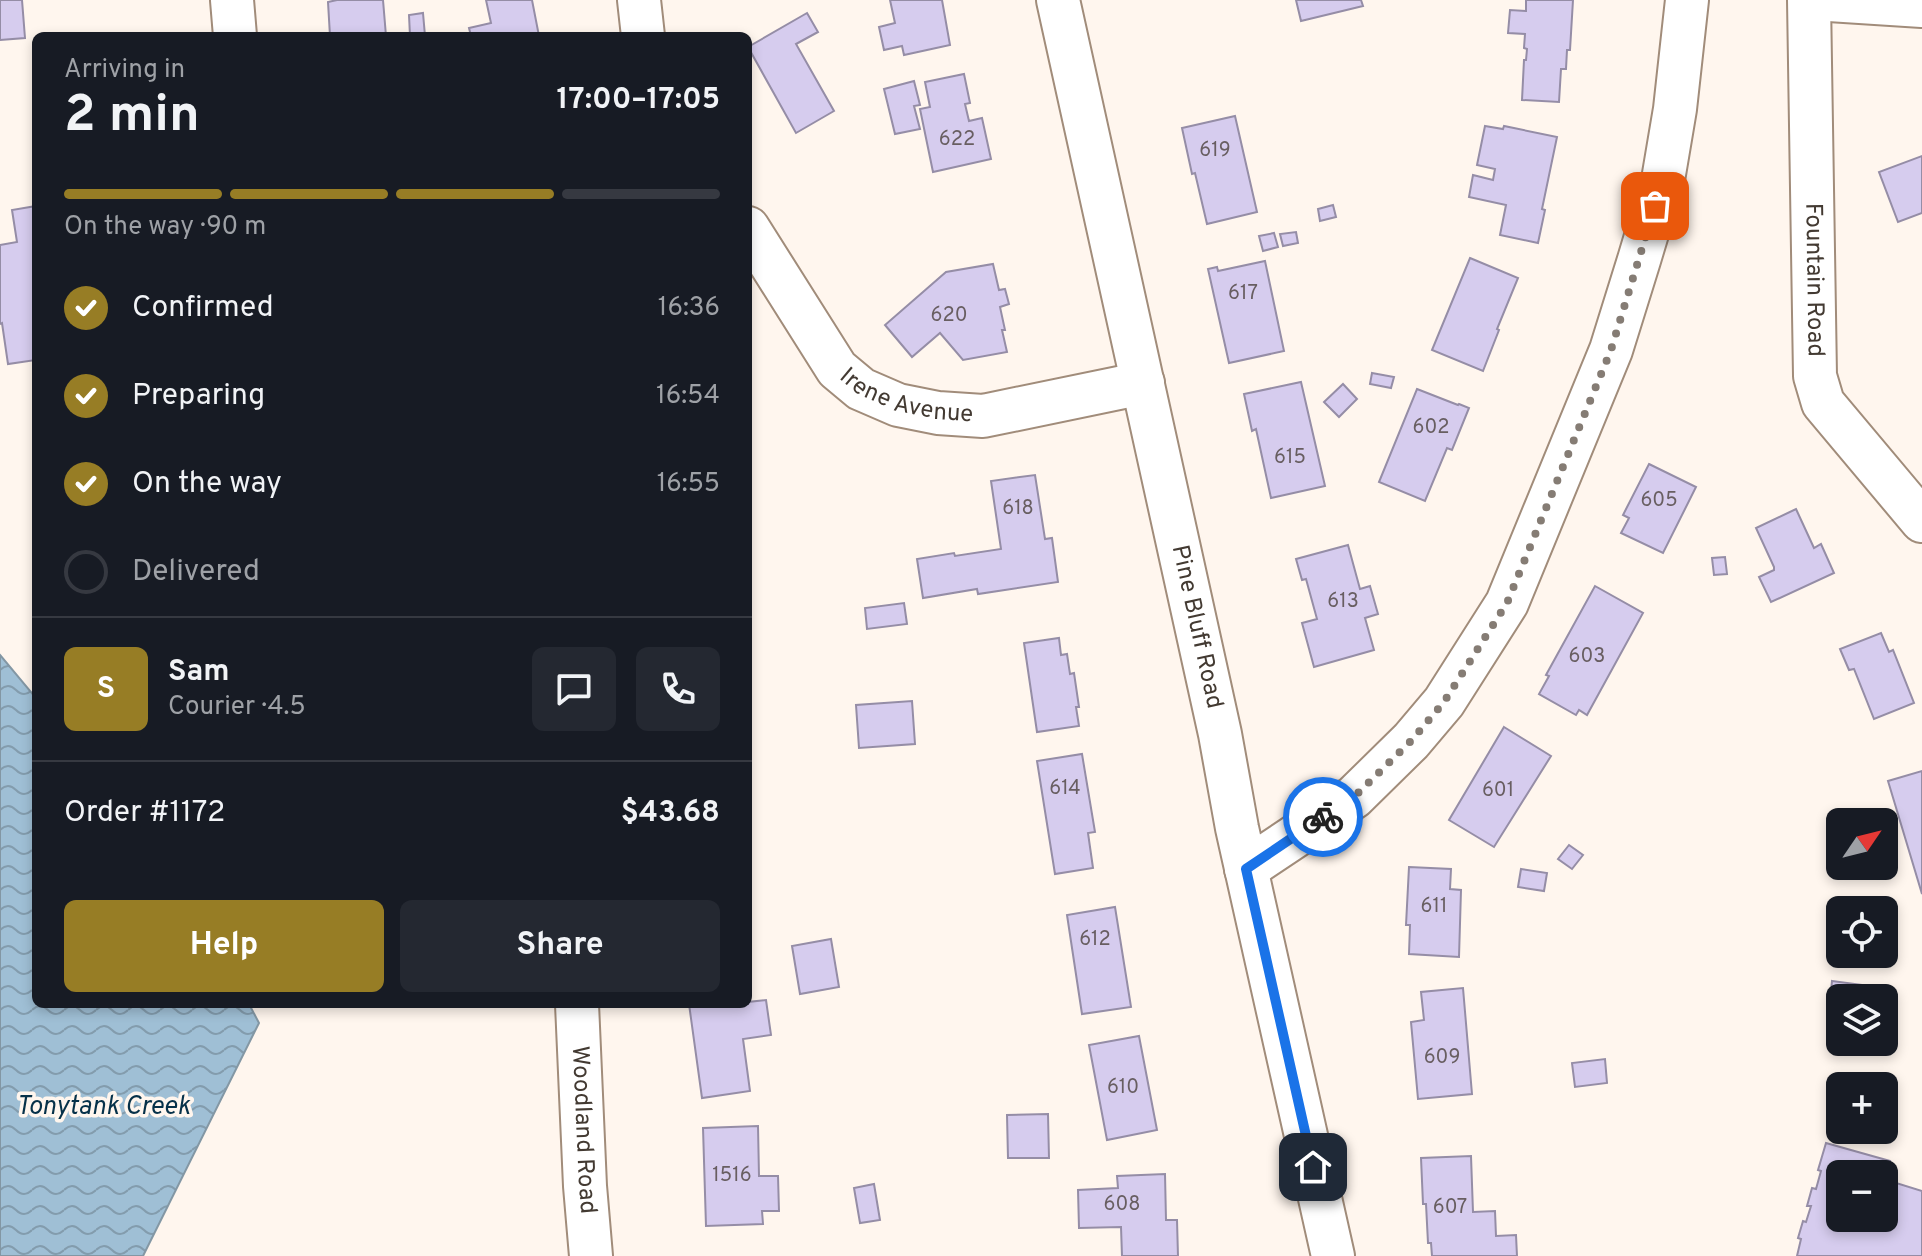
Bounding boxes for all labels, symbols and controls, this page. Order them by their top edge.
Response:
text: Arriving in [64,54,185,87]
text: 17:00–17:05 [557,82,720,119]
text: 2 min [64,84,200,150]
house number: 622 [939,127,975,153]
house number: 619 [1199,138,1231,164]
pin [1621,172,1689,240]
icon: bag [1633,184,1677,228]
street label: Fountain Road [1797,203,1830,357]
text: On the way · 90 m [64,211,266,244]
house number: 617 [1228,281,1258,307]
icon: check [64,286,108,330]
text: Confirmed [132,290,274,327]
text: 16:36 [658,292,720,325]
house number: 620 [930,303,968,329]
street label: Irene Avenue [833,362,974,430]
icon: check [64,374,108,418]
text: Preparing [132,378,265,415]
text: 16:54 [656,380,720,413]
house number: 602 [1412,415,1450,441]
house number: 615 [1274,445,1306,471]
icon: check [64,462,108,506]
text: On the way [132,466,282,503]
text: 16:55 [657,468,720,501]
house number: 605 [1640,488,1678,514]
house number: 618 [1002,496,1034,522]
street label: Pine Bluff Road [1164,542,1229,712]
text: Delivered [132,554,260,591]
house number: 613 [1327,589,1359,615]
house number: 603 [1569,644,1605,670]
button: chat [532,647,616,731]
button: phone [636,647,720,731]
text: Sam [168,654,230,691]
text: S [97,671,115,708]
text: Courier · 4.5 [168,691,306,724]
house number: 614 [1049,776,1081,802]
courier [1283,777,1363,857]
house number: 601 [1482,778,1514,804]
text: Order #1172 [64,795,225,832]
text: $43.68 [621,795,720,832]
icon: bike [1301,795,1345,839]
north arrow [1826,808,1898,880]
map controls [1826,808,1898,1232]
house number: 611 [1421,894,1447,920]
button: locate [1826,896,1898,968]
button: Help [64,900,384,992]
button: Share [400,900,720,992]
house number: 612 [1079,927,1111,953]
button: layers [1826,984,1898,1056]
street label: Woodland Road [564,1045,602,1215]
house number: 609 [1424,1045,1460,1071]
button: + [1826,1072,1898,1144]
house number: 610 [1107,1075,1139,1101]
water label: Tonytank Creek [16,1091,191,1124]
pin [1279,1133,1347,1201]
icon: home [1291,1145,1335,1189]
button: − [1826,1160,1898,1232]
house number: 1516 [712,1163,752,1189]
house number: 608 [1104,1192,1141,1218]
house number: 607 [1433,1195,1467,1221]

